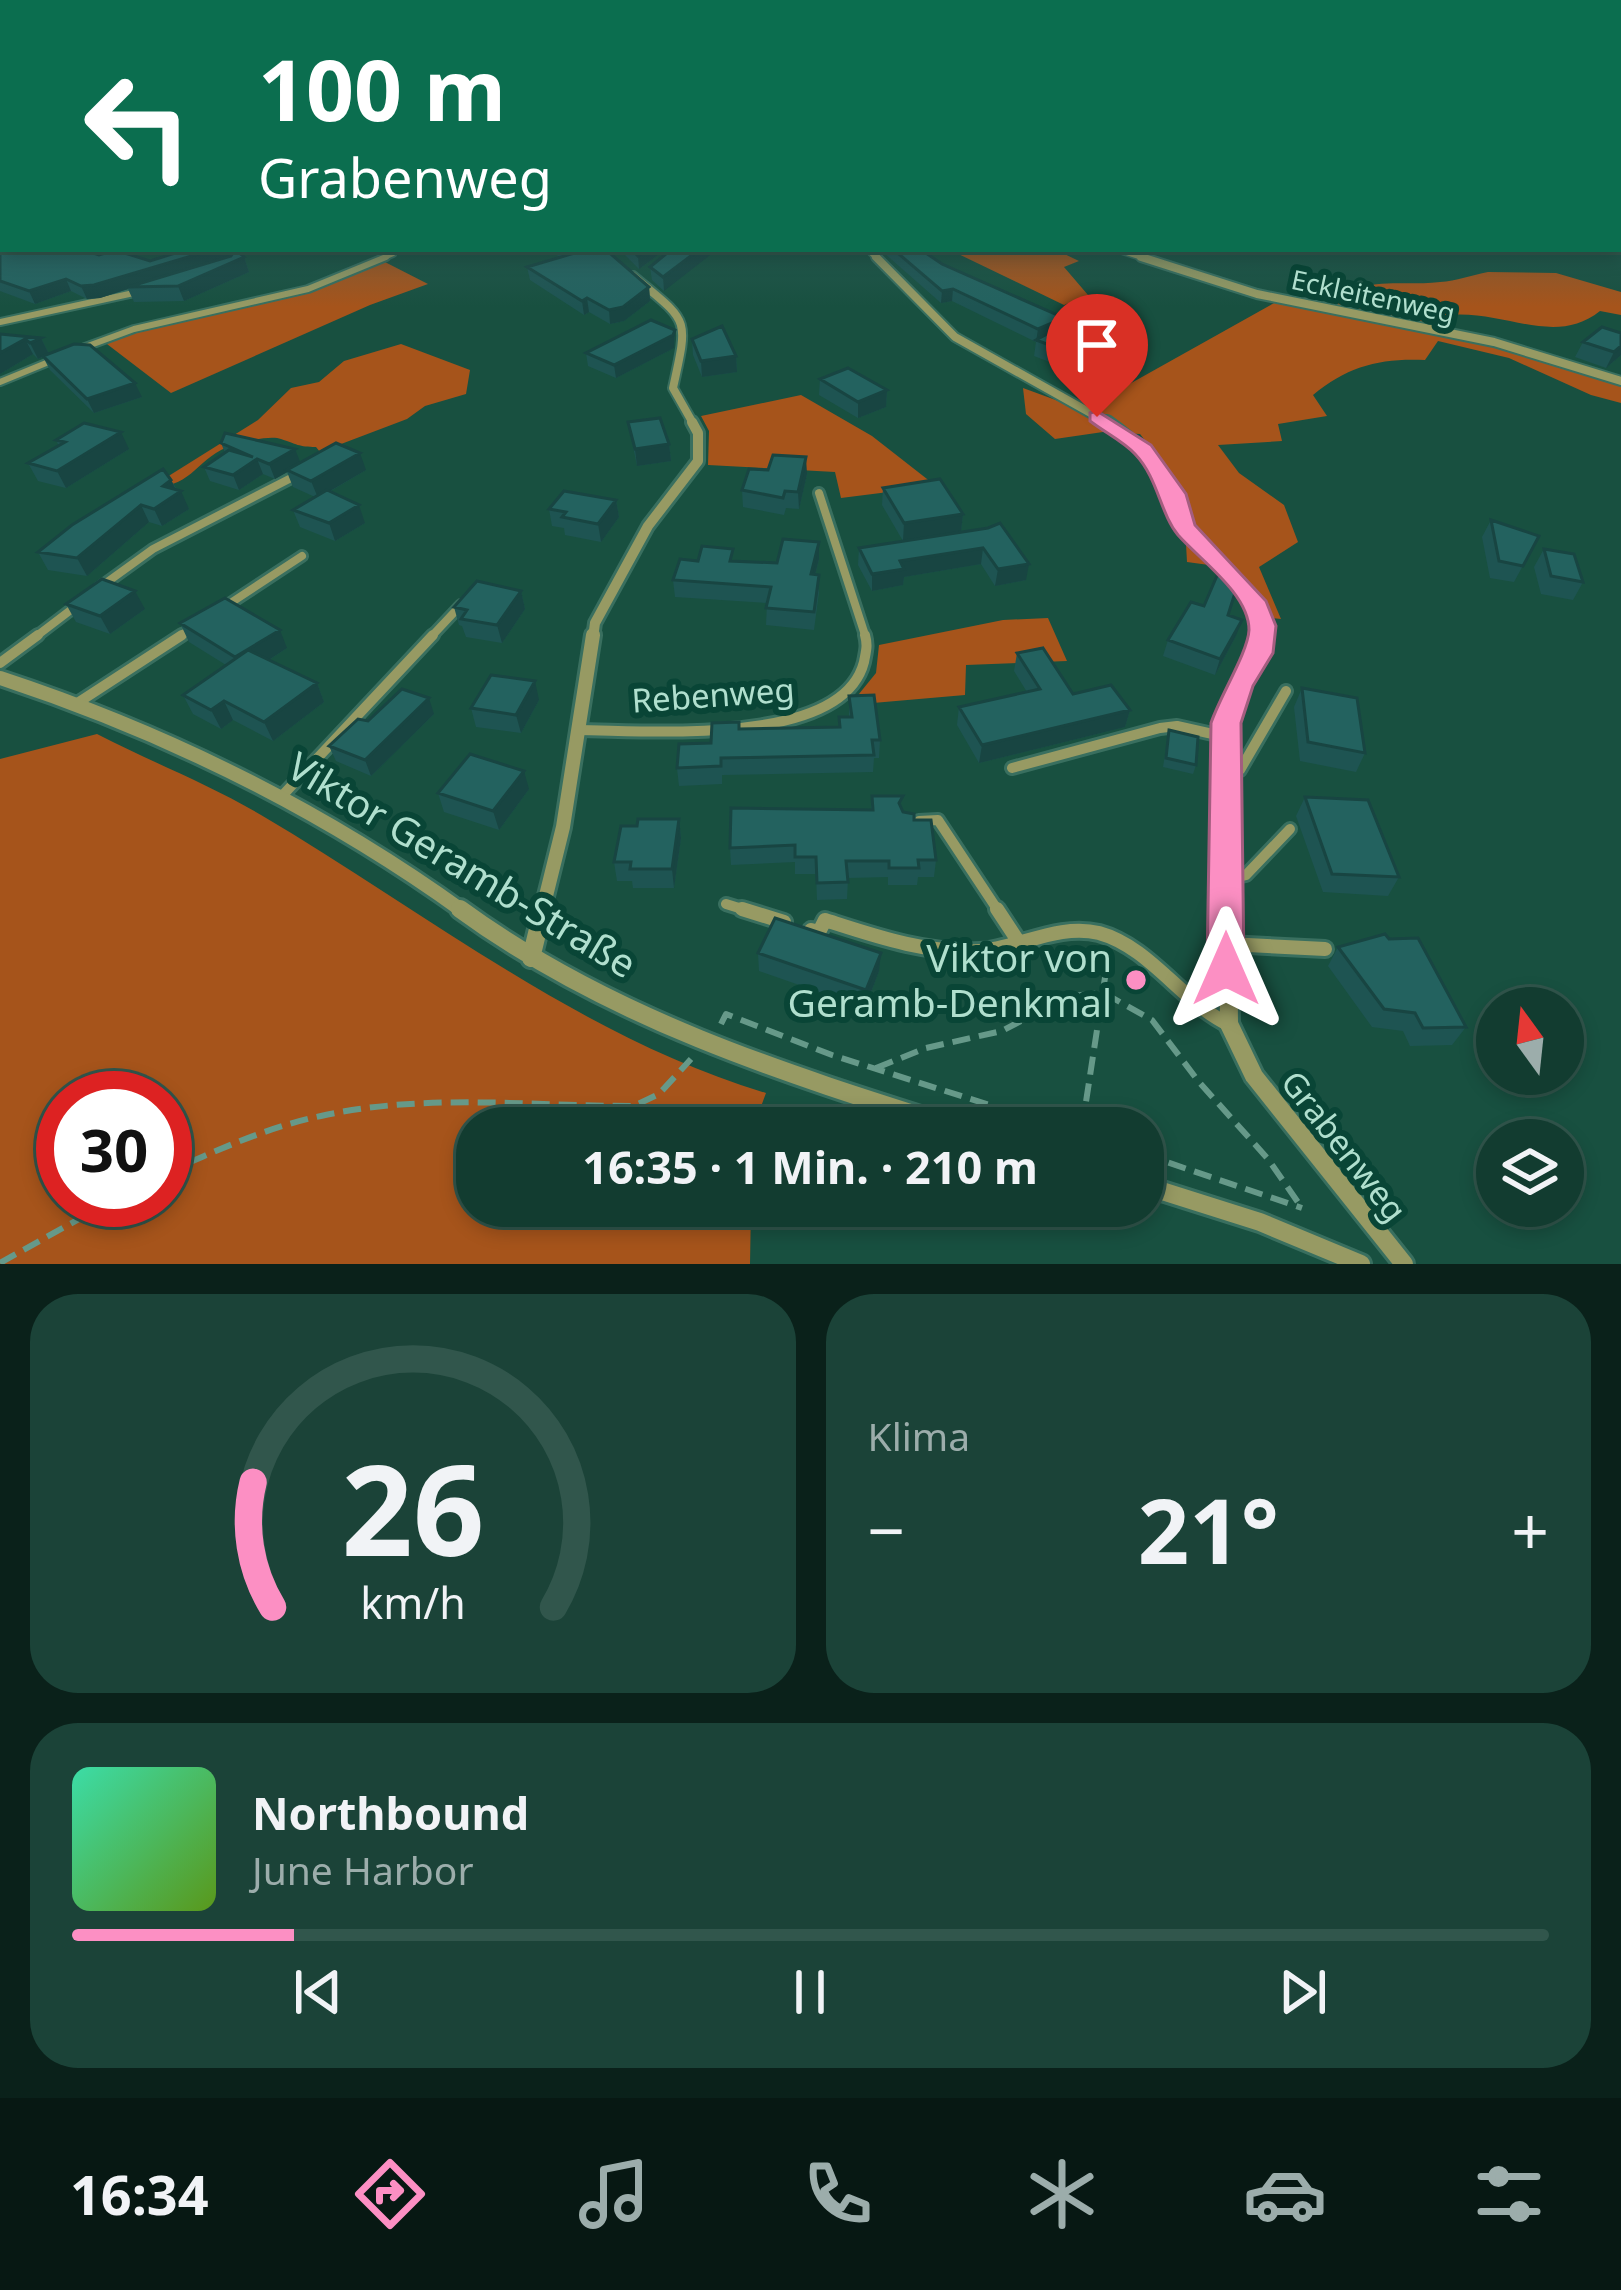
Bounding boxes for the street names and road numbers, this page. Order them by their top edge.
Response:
street label: Eckleitenweg [1288,260,1458,331]
street label: Rebenweg [630,666,796,723]
street label: Viktor Geramb-Straße [278,738,647,989]
street label: Grabenweg [1271,1061,1417,1230]

